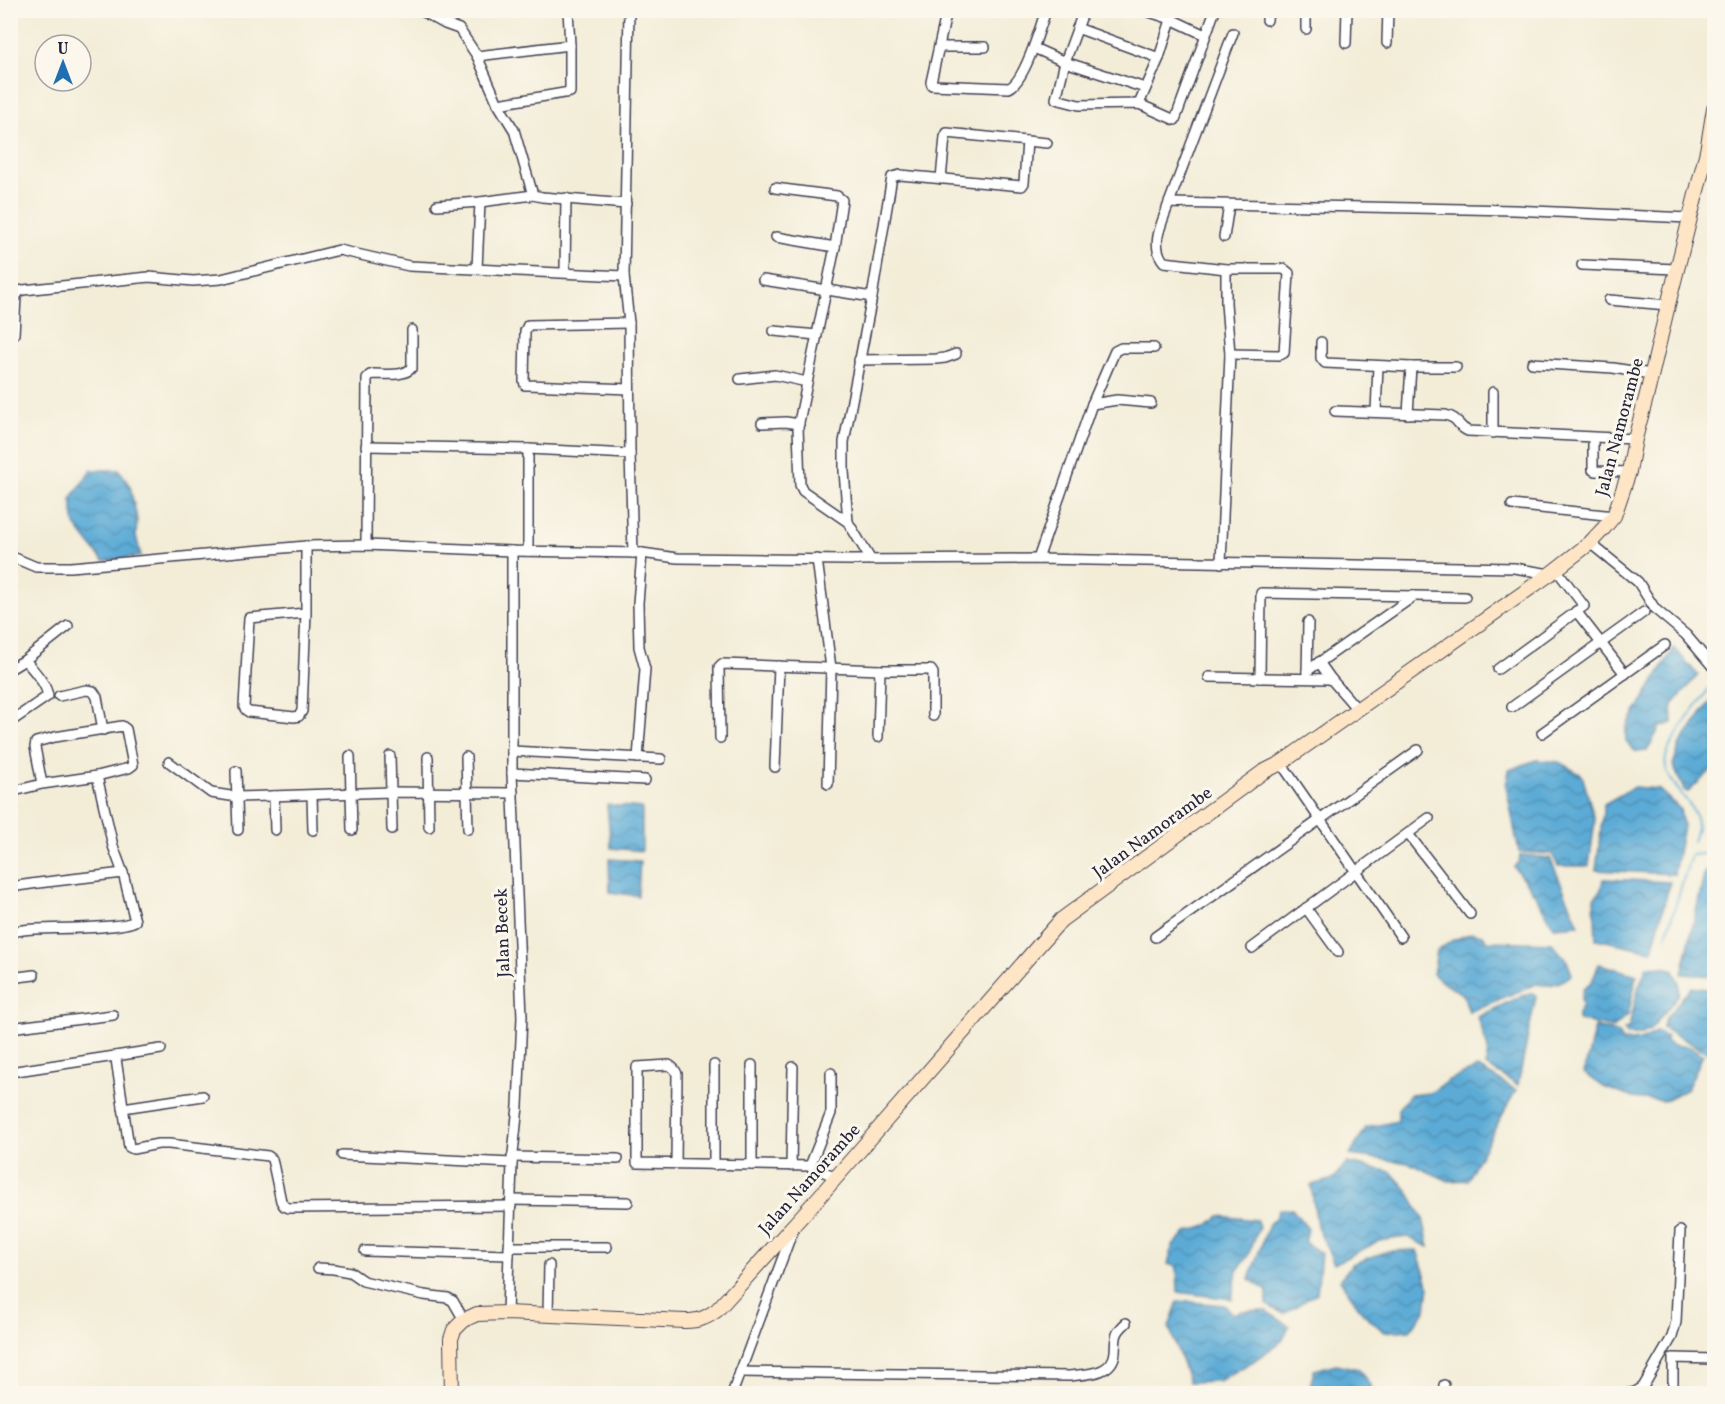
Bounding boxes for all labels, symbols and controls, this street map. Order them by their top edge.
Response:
north arrow [33,33,93,93]
text: U [58,39,69,61]
street label: Jalan Namorambe [1590,355,1651,499]
street label: Jalan Namorambe [1088,781,1218,885]
street label: Jalan Becek [489,887,518,978]
street label: Jalan Namorambe [753,1119,867,1241]

